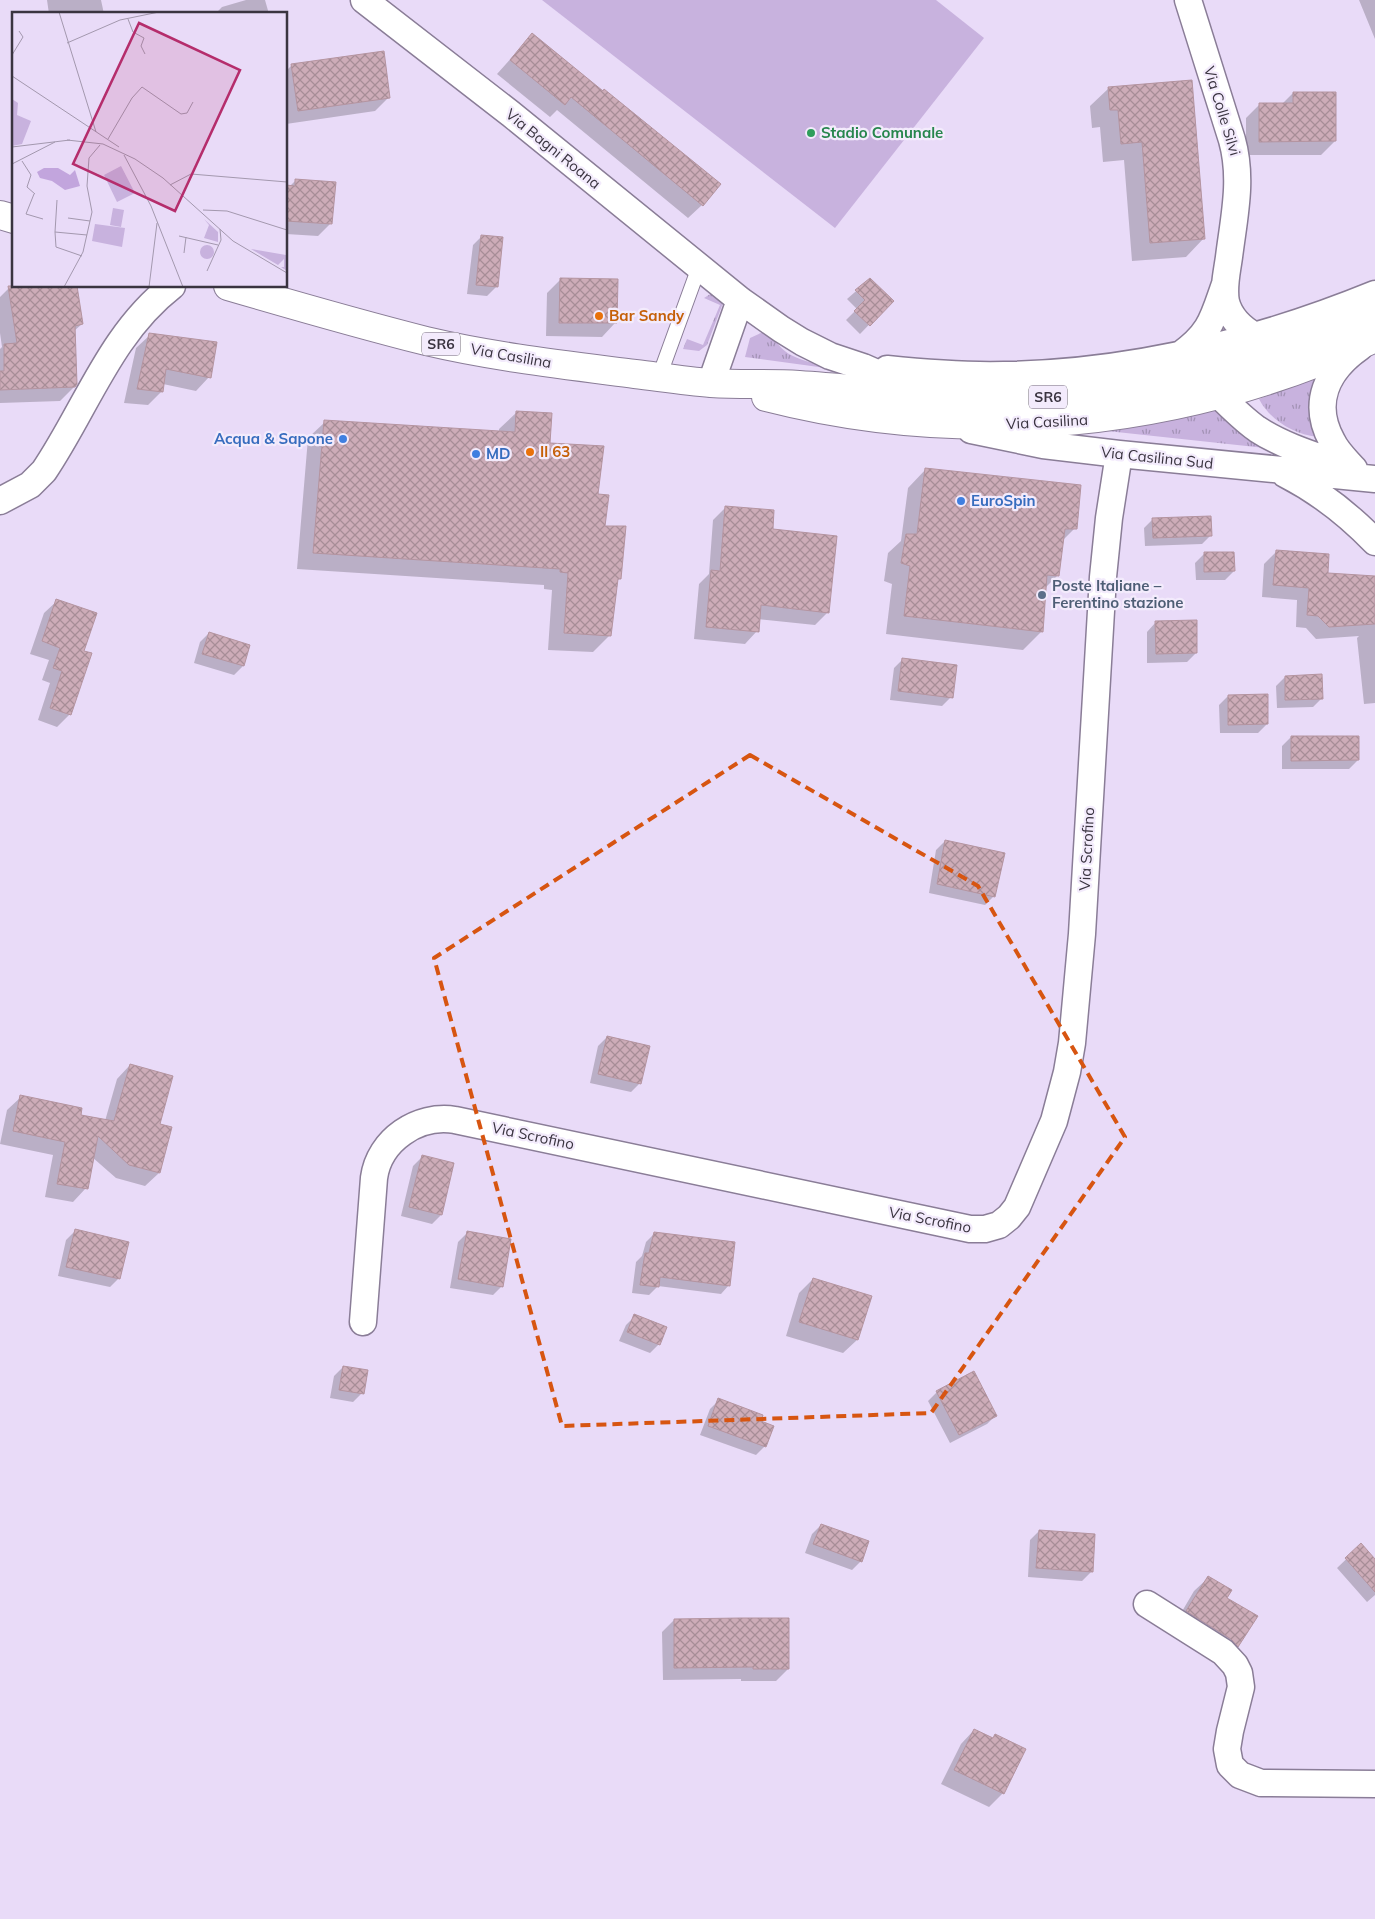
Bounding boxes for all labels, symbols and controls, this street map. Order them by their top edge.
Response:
inset map [12,12,288,288]
street label: Via Colle Silvi [1200,64,1245,158]
street label: Via Bagni Roana [502,104,605,193]
place label: Stadio Comunale [821,123,943,142]
marker: Stadio Comunale [805,127,817,139]
place label: Bar Sandy [609,306,685,325]
marker: Bar Sandy [593,310,605,322]
road number: SR6 [422,332,460,356]
street label: Via Casilina [469,339,553,372]
road number: SR6 [1029,386,1067,408]
street label: Via Casilina [1006,410,1088,433]
place label: Acqua & Sapone [214,429,333,448]
marker: Acqua & Sapone [337,433,349,445]
place label: Il 63 [540,442,570,461]
street label: Via Casilina Sud [1100,442,1214,473]
place label: MD [486,444,510,463]
marker: Il 63 [524,446,536,458]
marker: MD [470,448,482,460]
place label: EuroSpin [971,491,1035,510]
marker: EuroSpin [955,495,967,507]
place label: Poste Italiane – Ferentino stazione [1052,576,1184,612]
marker: Poste Italiane – Ferentino stazione [1036,589,1048,601]
street label: Via Scrofino [1075,807,1098,891]
street label: Via Scrofino [490,1118,576,1153]
street label: Via Scrofino [887,1202,973,1237]

